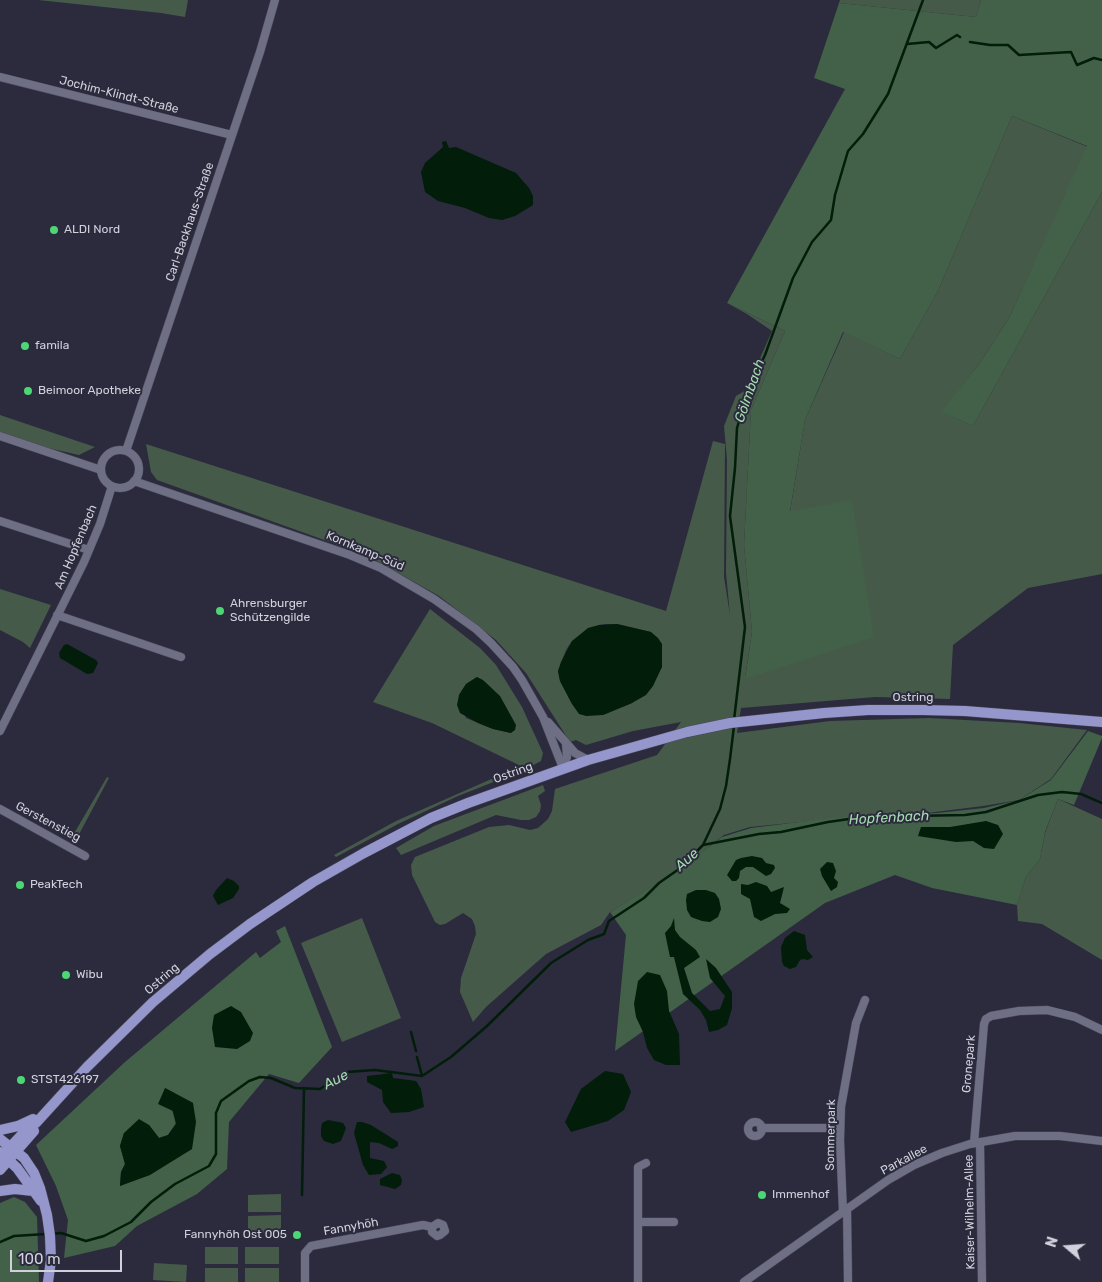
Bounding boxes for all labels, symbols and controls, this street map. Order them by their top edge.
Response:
street label: Jochim-Klindt-Straße [58,73,180,117]
street label: Carl-Backhaus-Straße [163,161,217,283]
place label: ALDI Nord [64,223,120,237]
marker: ALDI Nord [48,224,60,236]
place label: famila [35,339,69,353]
marker: famila [19,340,31,352]
water label: Gölmbach [731,357,769,425]
place label: Beimoor Apotheke [38,384,141,398]
marker: Beimoor Apotheke [22,385,34,397]
street label: Am Hopfenbach [52,503,100,591]
street label: Kornkamp-Süd [324,528,406,574]
place label: Ahrensburger Schützengilde [230,597,310,625]
marker: Ahrensburger Schützengilde [214,605,226,617]
street label: Ostring [893,691,933,705]
street label: Ostring [491,759,535,787]
street label: Gerstenstieg [13,799,83,845]
water label: Hopfenbach [848,808,930,828]
water label: Aue [672,845,702,875]
place label: PeakTech [30,878,83,892]
marker: PeakTech [14,879,26,891]
street label: Ostring [142,960,182,998]
place label: Wibu [76,968,103,982]
marker: Wibu [60,969,72,981]
street label: Gronepark [959,1034,979,1094]
water label: Aue [321,1067,351,1093]
place label: STST426197 [31,1073,99,1087]
marker: STST426197 [15,1074,27,1086]
street label: Sommerpark [823,1099,839,1171]
street label: Parkallee [878,1142,930,1178]
street label: Kaiser-Wilhelm-Allee [962,1154,978,1270]
place label: Immenhof [772,1188,829,1202]
marker: Immenhof [756,1189,768,1201]
street label: Fannyhöh [322,1215,380,1239]
north arrow [1042,1222,1092,1272]
place label: Fannyhöh Ost 005 [184,1228,287,1242]
marker: Fannyhöh Ost 005 [291,1229,303,1241]
text: N [1043,1235,1062,1250]
scale bar [12,1240,125,1272]
text: 100 m [18,1250,60,1268]

